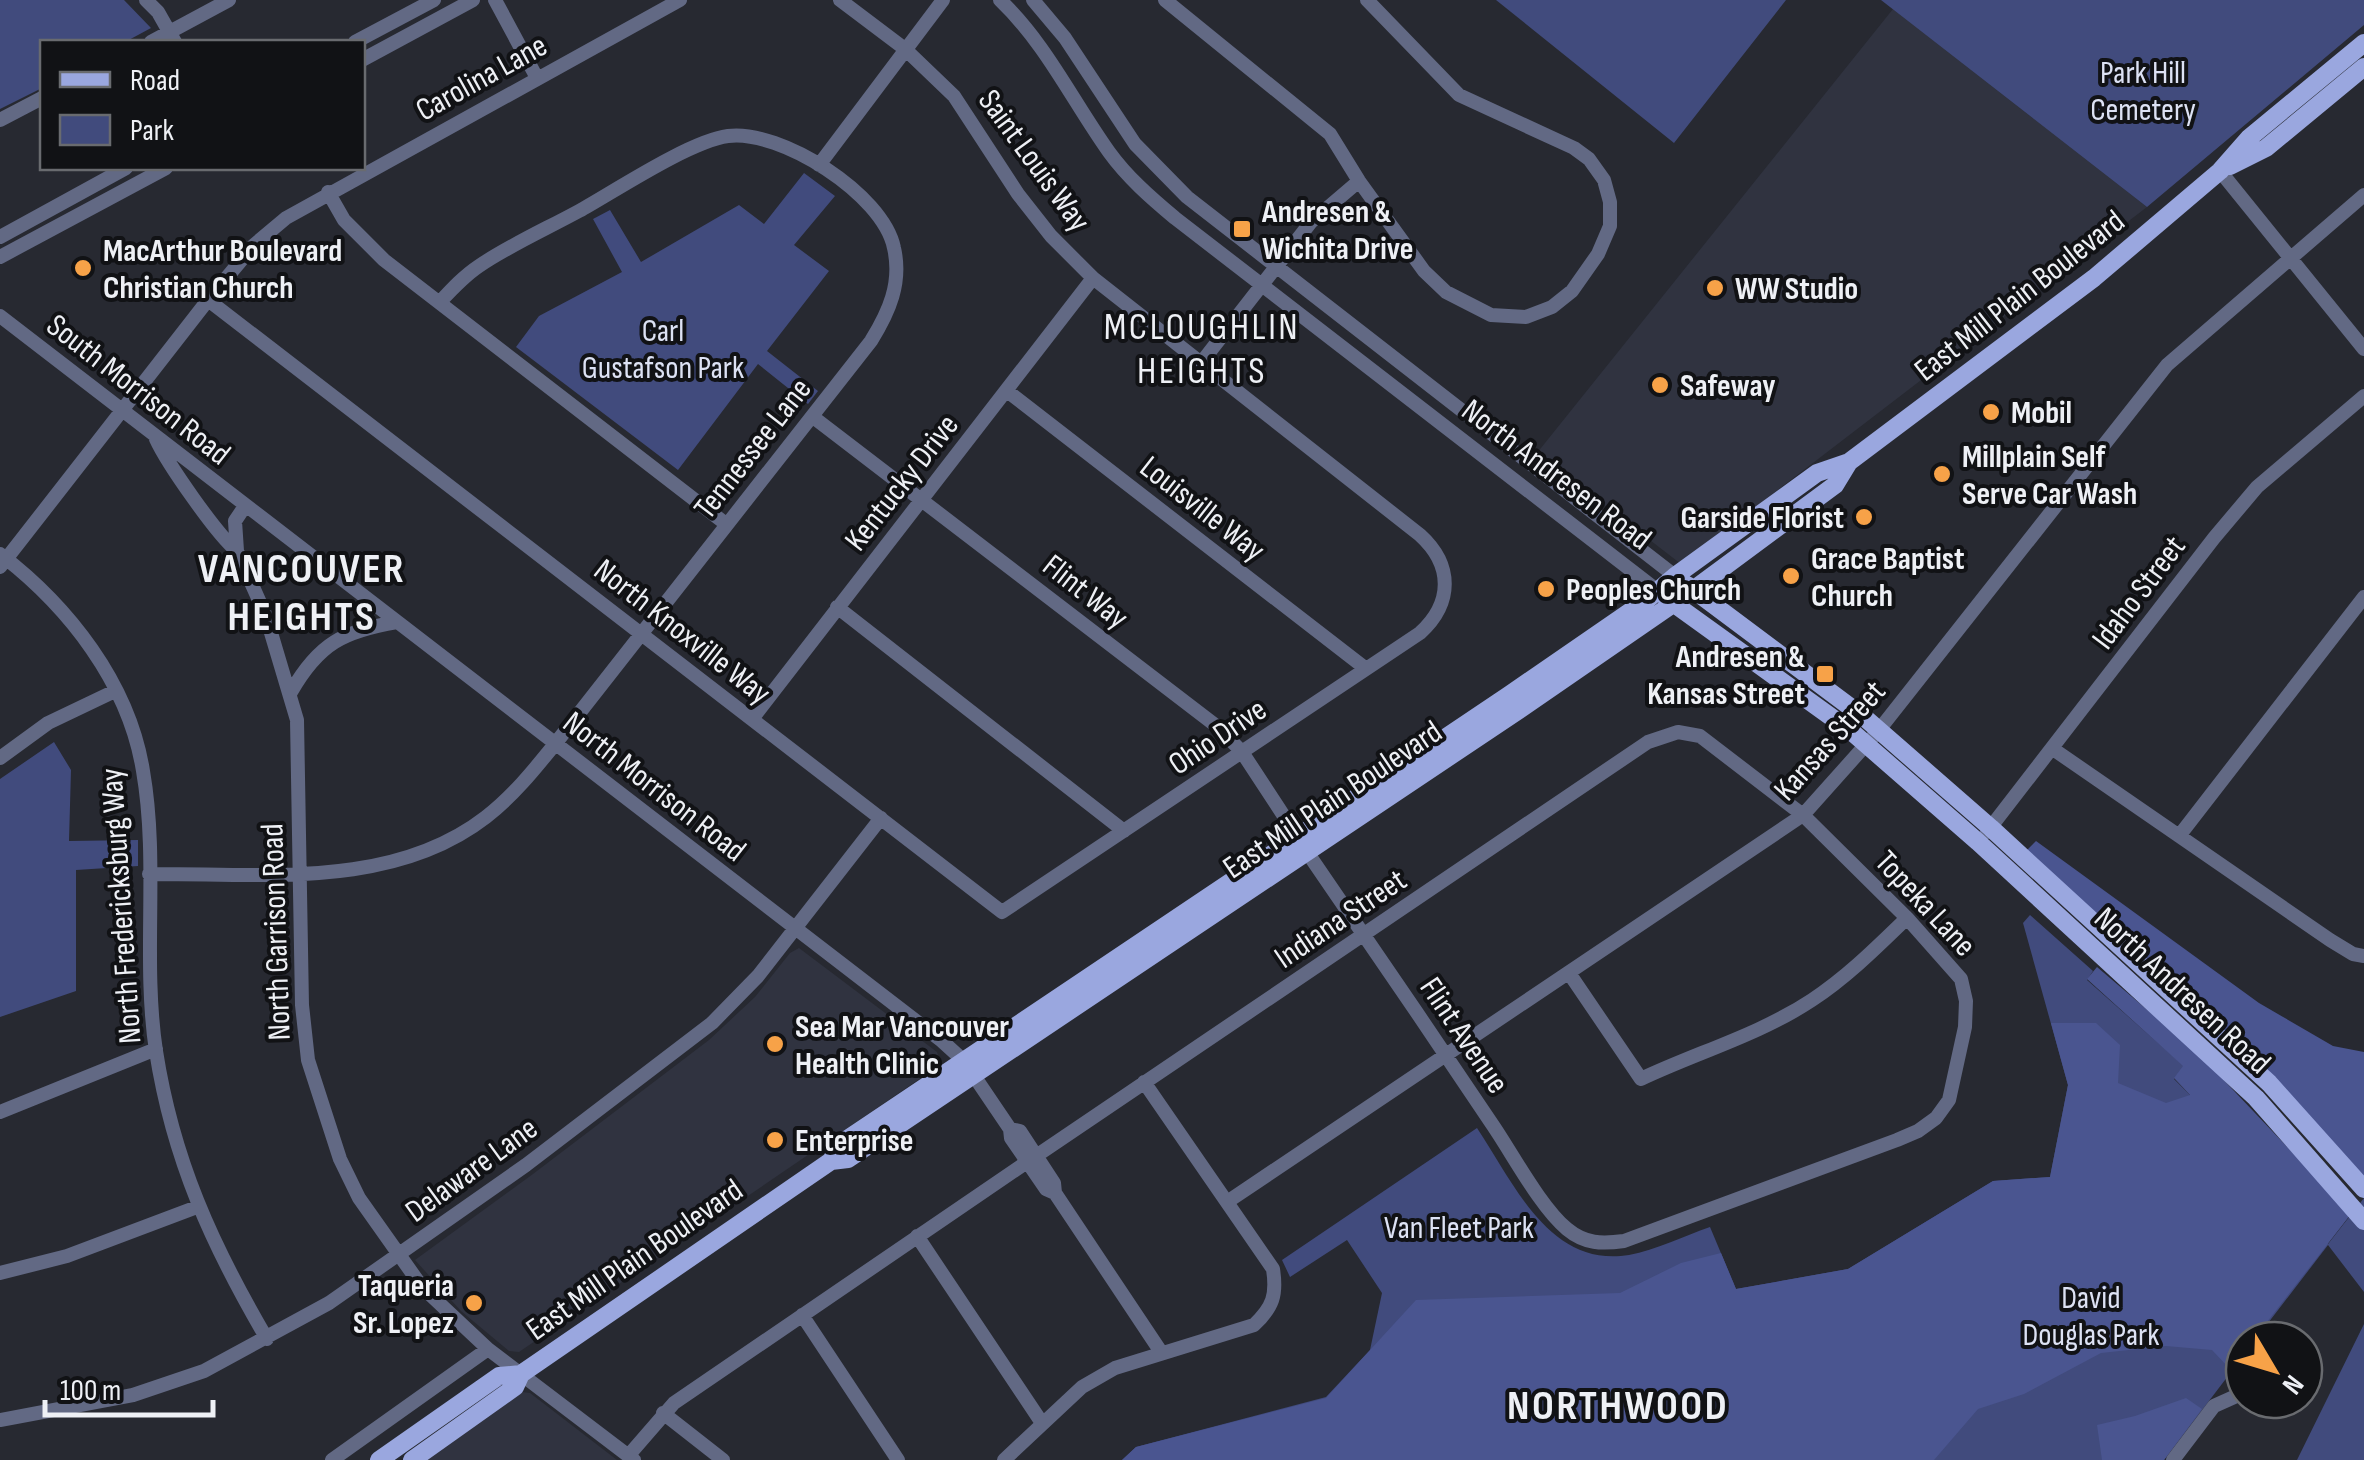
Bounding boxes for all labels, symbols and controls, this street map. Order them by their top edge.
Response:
street label: Carolina Lane [409,26,554,130]
legend [40,40,365,170]
park label: Park Hill Cemetery [2090,54,2196,130]
text: Road [130,63,180,99]
street label: Saint Louis Way [969,82,1098,239]
text: Park [130,113,174,149]
place label: Andresen & Wichita Drive [1261,193,1413,269]
street label: East Mill Plain Boulevard [1907,202,2133,390]
marker: Andresen & Wichita Drive [1231,218,1253,240]
place label: MacArthur Boulevard Christian Church [103,232,342,308]
marker: MacArthur Boulevard Christian Church [72,257,94,279]
place label: WW Studio [1735,270,1858,309]
marker: WW Studio [1704,277,1726,299]
district label: MCLOUGHLIN HEIGHTS [1104,305,1300,394]
street label: South Morrison Road [38,306,238,474]
park label: Carl Gustafson Park [582,312,744,388]
place label: Safeway [1680,367,1776,406]
street label: Tennessee Lane [686,371,820,527]
marker: Safeway [1649,374,1671,396]
street label: North Andresen Road [1454,391,1658,559]
place label: Mobil [2011,394,2072,433]
marker: Mobil [1980,401,2002,423]
street label: Kentucky Drive [837,407,967,559]
place label: Millplain Self Serve Car Wash [1962,438,2137,514]
street label: Louisville Way [1132,448,1272,570]
marker: Millplain Self Serve Car Wash [1931,463,1953,485]
place label: Garside Florist [1680,499,1844,538]
marker: Garside Florist [1853,506,1875,528]
street label: Idaho Street [2084,529,2194,657]
place label: Grace Baptist Church [1811,540,1965,616]
district label: VANCOUVER HEIGHTS [198,544,406,643]
street label: Flint Way [1034,547,1136,638]
street label: North Knoxville Way [586,551,778,713]
marker: Grace Baptist Church [1780,565,1802,587]
place label: Peoples Church [1566,571,1741,610]
marker: Peoples Church [1535,578,1557,600]
place label: Andresen & Kansas Street [1647,638,1805,714]
marker: Andresen & Kansas Street [1814,663,1836,685]
street label: Kansas Street [1766,673,1894,809]
street label: Ohio Drive [1161,690,1274,784]
street label: North Morrison Road [555,704,753,871]
street label: East Mill Plain Boulevard [1216,713,1450,888]
street label: North Fredericksburg Way [92,767,151,1045]
street label: North Garrison Road [253,823,300,1041]
street label: Topeka Lane [1866,843,1984,965]
street label: Indiana Street [1268,861,1414,977]
street label: North Andresen Road [2086,899,2278,1083]
street label: Flint Avenue [1411,970,1517,1101]
place label: Sea Mar Vancouver Health Clinic [795,1008,1009,1084]
marker: Sea Mar Vancouver Health Clinic [764,1033,786,1055]
street label: Delaware Lane [398,1109,546,1231]
place label: Enterprise [795,1122,913,1161]
marker: Enterprise [764,1129,786,1151]
street label: East Mill Plain Boulevard [519,1171,751,1349]
park label: Van Fleet Park [1384,1209,1534,1248]
place label: Taqueria Sr. Lopez [353,1267,454,1343]
park label: David Douglas Park [2023,1279,2159,1355]
marker: Taqueria Sr. Lopez [463,1292,485,1314]
north arrow [2224,1320,2324,1420]
scale bar [45,1355,212,1417]
text: N [2275,1368,2310,1401]
text: 100 m [60,1373,121,1409]
district label: NORTHWOOD [1507,1381,1729,1432]

